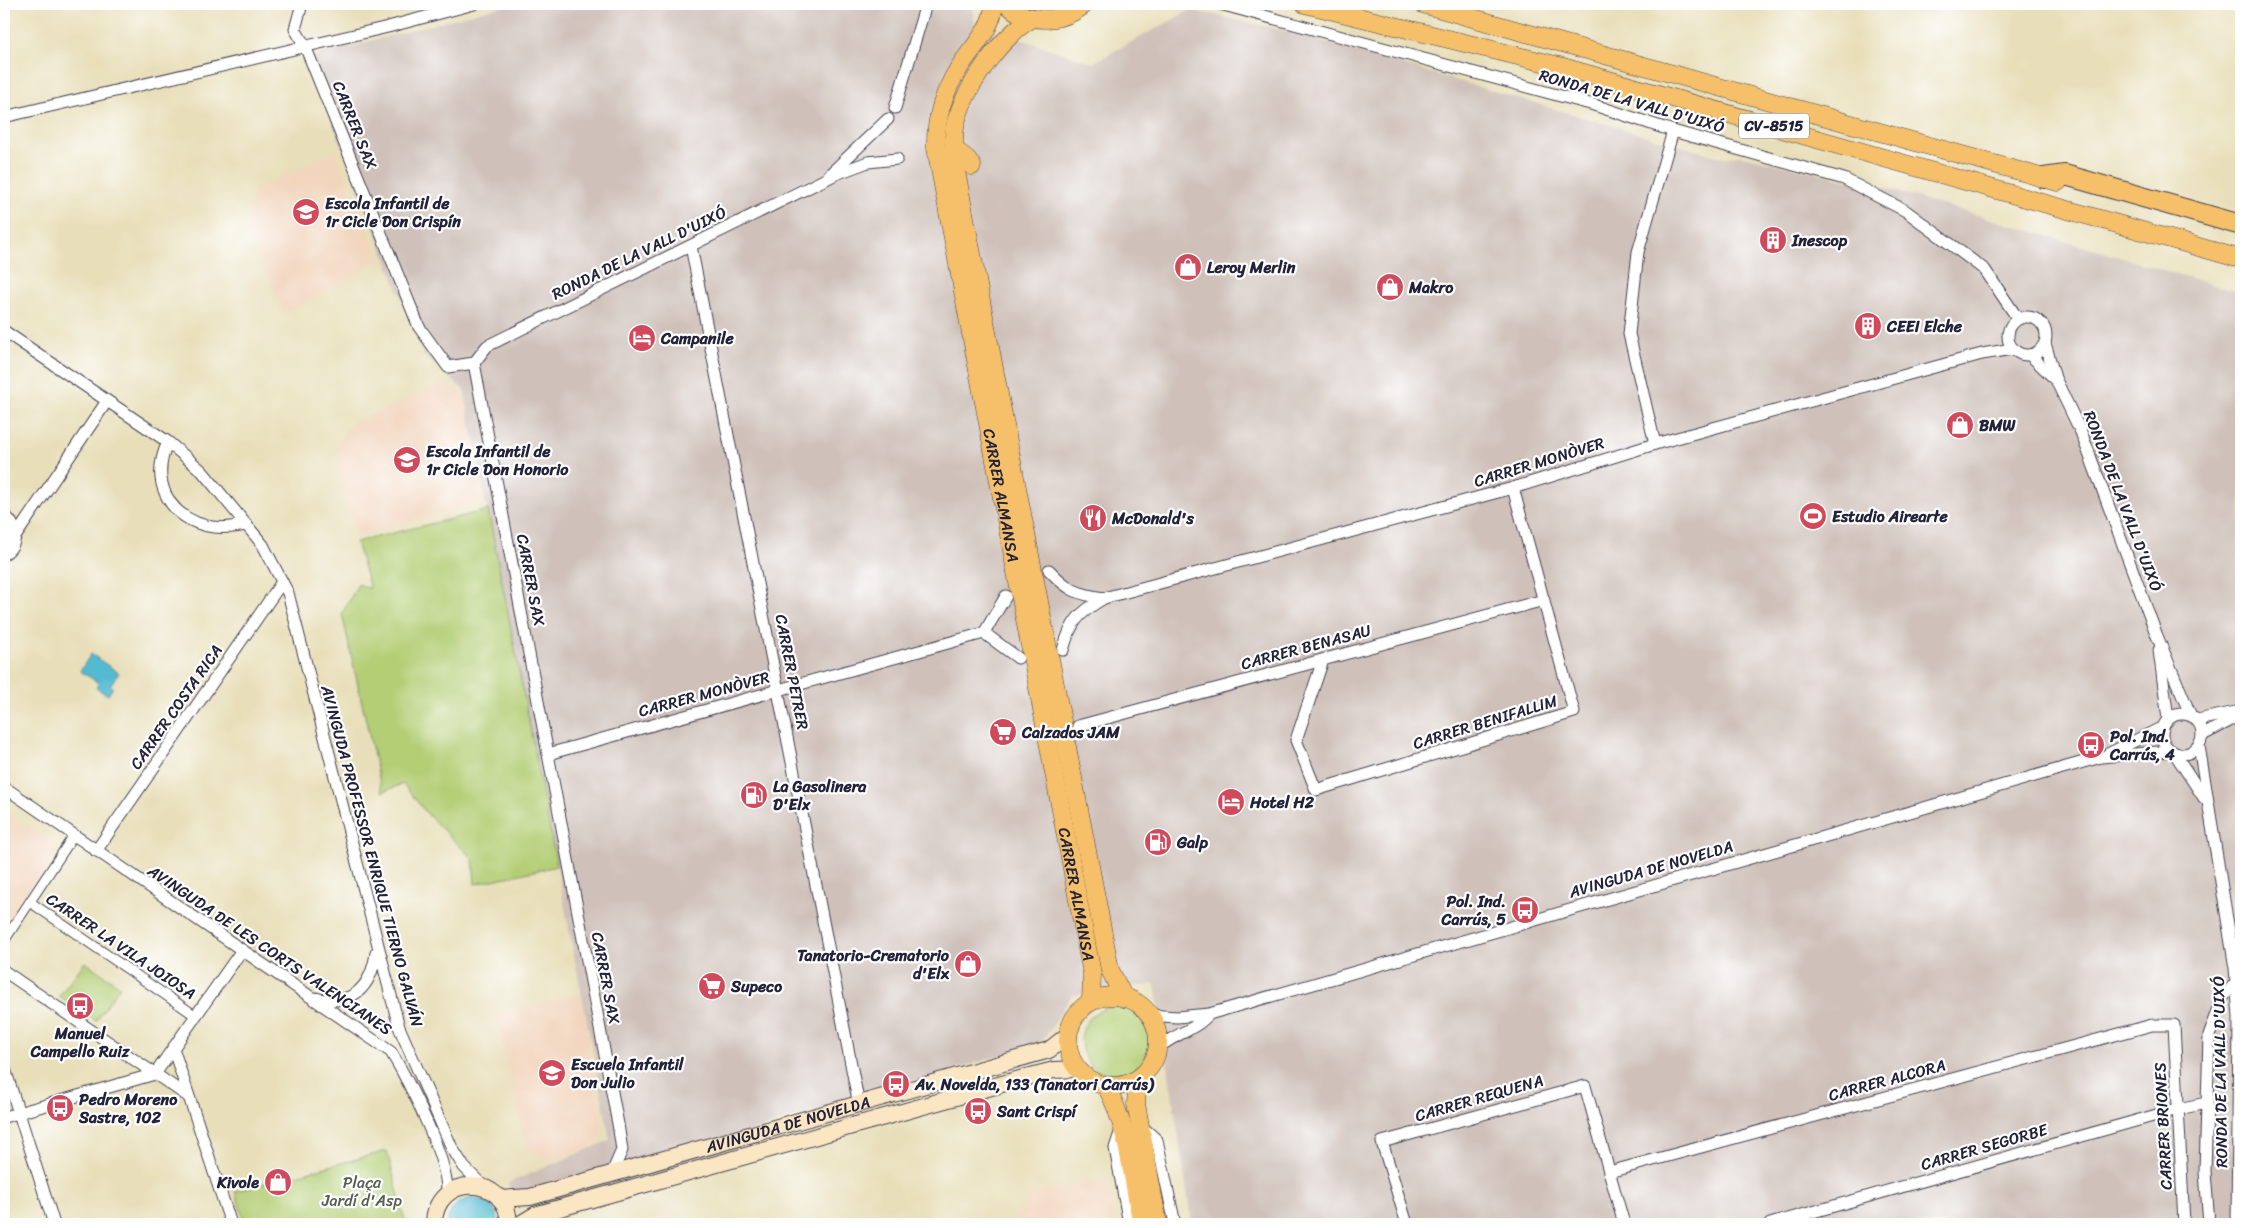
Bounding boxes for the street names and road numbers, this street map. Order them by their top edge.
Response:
street label: RONDA DE LA VALL D'UIXÓ [1536,61,1728,141]
street label: CARRER SAX [324,76,386,174]
road number: CV-8515 [1739,114,1809,138]
street label: RONDA DE LA VALL D'UIXÓ [546,198,732,308]
street label: RONDA DE LA VALL D'UIXÓ [2075,406,2171,596]
street label: CARRER ALMANSA [975,426,1028,564]
street label: CARRER MONÒVER [1470,428,1608,496]
street label: CARRER SAX [508,531,554,629]
street label: CARRER PETRER [767,612,817,732]
street label: CARRER BENASAU [1238,616,1374,678]
street label: CARRER COSTA RICA [122,638,230,776]
street label: CARRER MONÒVER [635,662,773,725]
street label: AVINGUDA PROFESSOR ENRIQUE TIERNO GALVÁN [312,681,432,1031]
street label: CARRER BENIFALLIM [1409,686,1561,758]
street label: CARRER ALMANSA [1050,825,1104,963]
street label: AVINGUDA DE NOVELDA [1565,832,1736,907]
street label: AVINGUDA DE LES CORTS VALENCIANES [141,856,398,1043]
street label: CARRER LA VILA JOIOSA [40,885,202,1007]
street label: CARRER SAX [583,929,629,1027]
street label: RONDA DE LA VALL D'UIXÓ [2204,976,2236,1168]
street label: CARRER ALCORA [1825,1050,1949,1110]
street label: CARRER BRIONES [2145,1062,2181,1190]
street label: CARRER REQUENA [1411,1066,1547,1130]
street label: AVINGUDA DE NOVELDA [701,1087,873,1161]
street label: CARRER SEGORBE [1917,1115,2052,1179]

